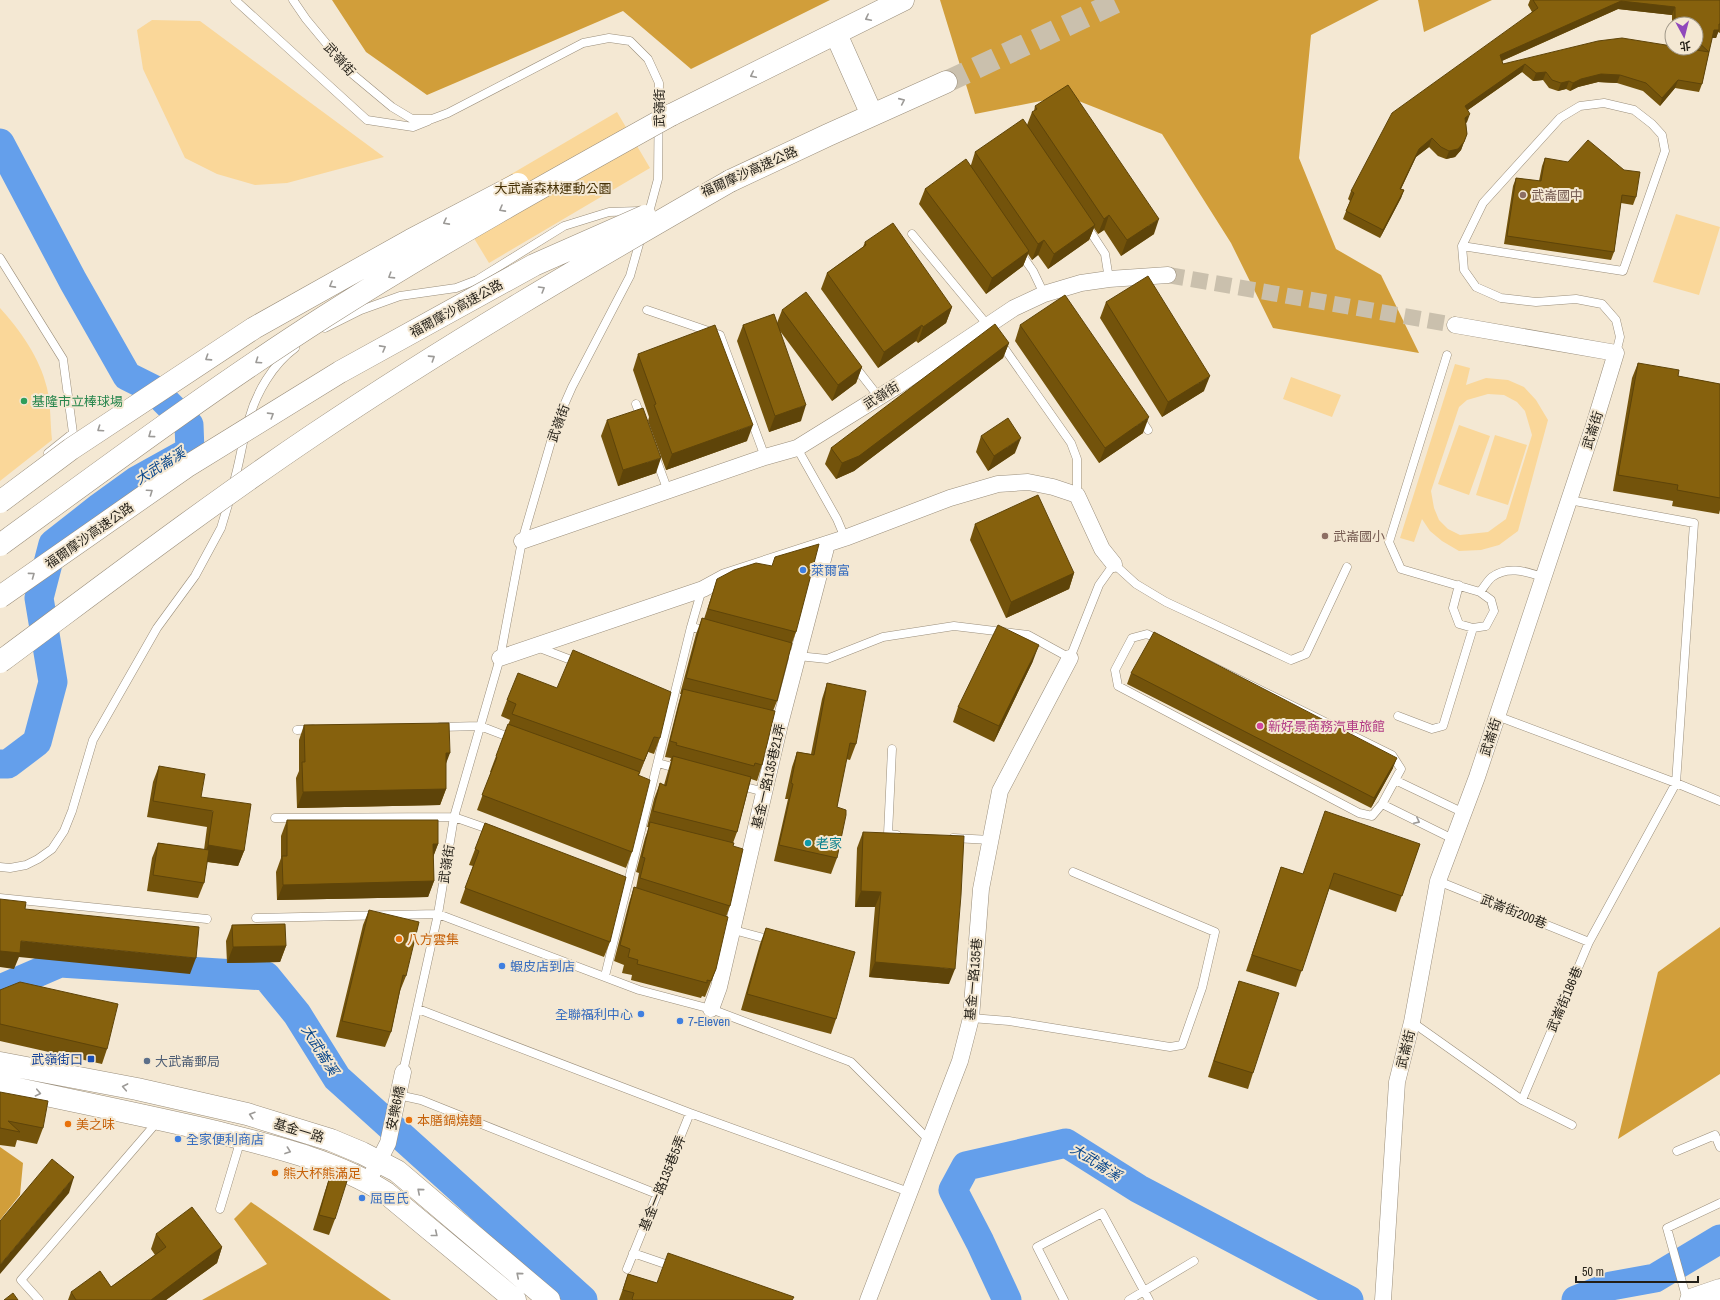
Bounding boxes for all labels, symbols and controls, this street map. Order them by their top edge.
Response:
one-way arrow [865,13,873,20]
north arrow [1664,16,1704,56]
text: 北 [1679,38,1692,54]
street label: 武嶺街 [320,39,359,80]
one-way arrow [749,70,757,78]
street label: 武嶺街 [651,88,668,128]
one-way arrow [899,98,906,106]
street label: 福爾摩沙高速公路 [698,143,800,200]
park label: 大武崙森林運動公園 [494,180,612,197]
place label: 武崙國中 [1531,187,1583,204]
marker: 武崙國中 [1518,190,1528,200]
one-way arrow [499,205,507,212]
one-way arrow [443,217,450,225]
one-way arrow [388,271,395,278]
street label: 福爾摩沙高速公路 [407,276,506,341]
one-way arrow [329,280,336,287]
one-way arrow [538,287,545,294]
one-way arrow [379,346,386,353]
one-way arrow [205,353,212,361]
one-way arrow [428,355,435,362]
one-way arrow [255,356,262,364]
street label: 武嶺街 [860,378,902,413]
place label: 基隆市立棒球場 [32,393,123,410]
marker: 基隆市立棒球場 [19,396,29,406]
street label: 武嶺街 [544,402,573,444]
street label: 武崙街 [1578,409,1607,451]
one-way arrow [267,412,274,419]
one-way arrow [97,424,104,431]
one-way arrow [148,430,155,438]
water label: 大武崙溪 [131,442,190,488]
one-way arrow [146,489,153,497]
street label: 福爾摩沙高速公路 [42,499,137,572]
place label: 武崙國小 [1333,528,1385,545]
marker: 武崙國小 [1320,531,1330,541]
place label: 萊爾富 [811,562,850,579]
marker: 萊爾富 [798,565,808,575]
one-way arrow [28,572,35,580]
street label: 武崙街 [1476,716,1505,758]
place label: 新好景商務汽車旅館 [1268,718,1385,735]
marker: 新好景商務汽車旅館 [1255,721,1265,731]
street label: 基金一路135巷21弄 [748,722,789,830]
one-way arrow [1413,816,1420,824]
place label: 老家 [816,835,842,852]
marker: 老家 [803,838,813,848]
street label: 武嶺街 [435,843,458,885]
street label: 武崙街200巷 [1478,891,1549,932]
place label: 八方雲集 [407,931,459,948]
marker: 八方雲集 [394,934,404,944]
street label: 基金一路135巷 [961,937,986,1021]
place label: 蝦皮店到店 [510,958,575,975]
marker: 蝦皮店到店 [497,961,507,971]
street label: 武崙街186巷 [1543,964,1586,1035]
place label: 全聯福利中心 [555,1006,633,1023]
marker: 全聯福利中心 [636,1009,646,1019]
place label: 7-Eleven [688,1013,730,1030]
marker: 7-Eleven [675,1016,685,1026]
water label: 大武崙溪 [298,1021,344,1080]
street label: 武崙街 [1393,1028,1418,1070]
place label: 武嶺街口 [31,1051,83,1068]
place label: 大武崙郵局 [155,1053,220,1070]
marker: 武嶺街口 [86,1054,96,1064]
marker: 大武崙郵局 [142,1056,152,1066]
one-way arrow [122,1083,128,1091]
street label: 安樂6橋 [383,1084,408,1132]
one-way arrow [35,1089,41,1097]
one-way arrow [249,1111,256,1120]
place label: 本膳鍋燒麵 [417,1112,482,1129]
street label: 基金一路 [271,1115,326,1146]
marker: 本膳鍋燒麵 [404,1115,414,1125]
place label: 美之味 [76,1116,115,1133]
marker: 美之味 [63,1119,73,1129]
place label: 全家便利商店 [186,1131,264,1148]
street label: 基金一路135巷5弄 [636,1133,689,1234]
marker: 全家便利商店 [173,1134,183,1144]
water label: 大武崙溪 [1067,1140,1126,1186]
one-way arrow [284,1146,291,1154]
place label: 熊大杯熊滿足 [283,1165,361,1182]
marker: 熊大杯熊滿足 [270,1168,280,1178]
one-way arrow [417,1188,425,1195]
place label: 屈臣氏 [370,1190,409,1207]
marker: 屈臣氏 [357,1193,367,1203]
one-way arrow [431,1230,438,1237]
scale bar [1576,1258,1698,1284]
text: 50 m [1582,1264,1604,1280]
one-way arrow [516,1272,524,1279]

